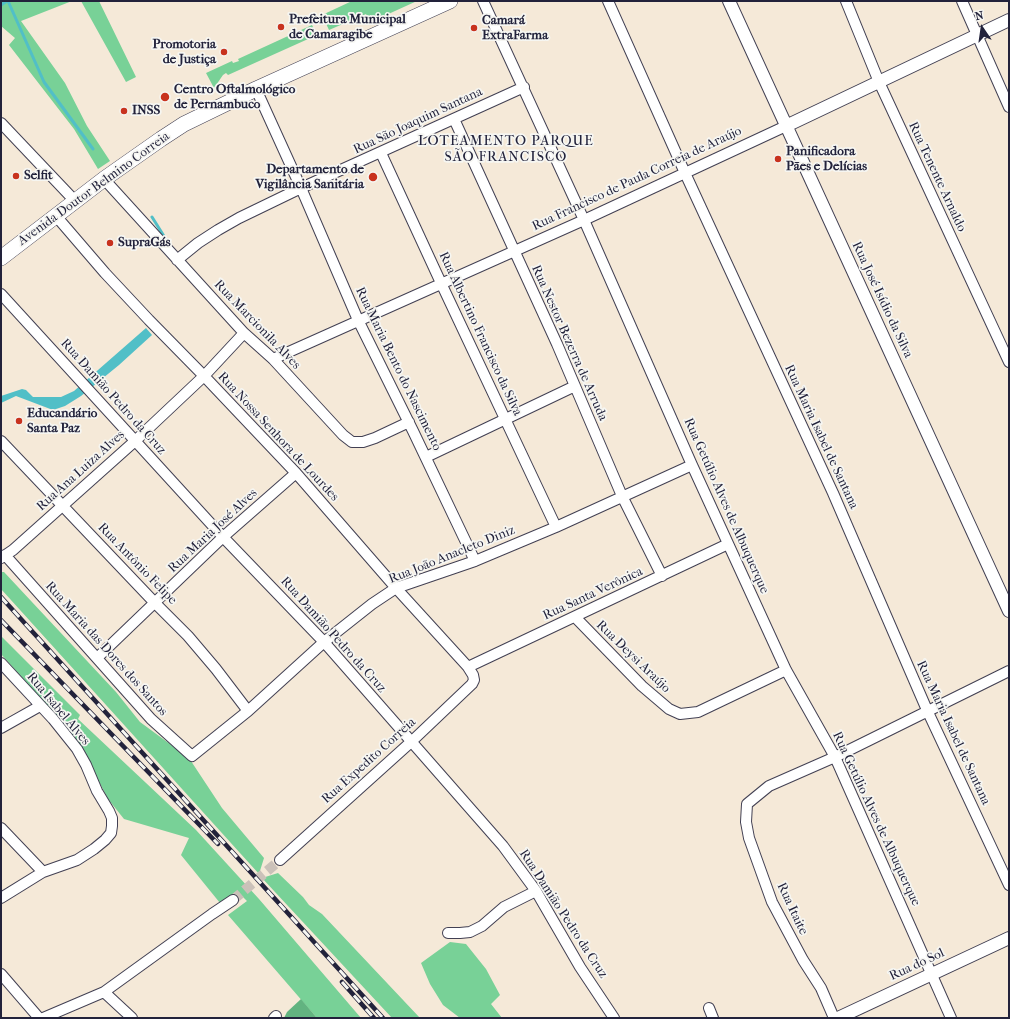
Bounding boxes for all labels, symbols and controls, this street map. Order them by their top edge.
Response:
north arrow [962,8,1002,48]
text: N [974,9,985,23]
place label: Prefeitura Municipal de Camaragibe [289,12,406,43]
place label: Camará ExtraFarma [482,13,548,44]
marker: Prefeitura Municipal de Camaragibe [276,22,286,32]
marker: Camará ExtraFarma [469,23,479,33]
place label: Promotoria de Justiça [152,37,216,68]
marker: Promotoria de Justiça [219,47,229,57]
place label: Centro Oftalmológico de Pernambuco [174,82,295,113]
street label: Rua São Joaquim Santana [351,84,485,158]
marker: Centro Oftalmológico de Pernambuco [159,91,171,103]
place label: INSS [132,103,160,119]
marker: INSS [119,106,129,116]
street label: Rua Tenente Arnaldo [905,120,969,234]
street label: Rua Francisco de Paula Correia de Araújo [530,123,744,235]
street label: Avenida Doutor Belmino Correia [15,129,173,249]
district label: LOTEAMENTO PARQUE SÃO FRANCISCO [418,134,594,166]
place label: Panificadora Pães e Delícias [786,144,867,175]
marker: Panificadora Pães e Delícias [773,154,783,164]
place label: Departamento de Vigilância Sanitária [255,162,364,193]
place label: Selfit [24,168,53,184]
marker: Selfit [11,171,21,181]
marker: Departamento de Vigilância Sanitária [367,171,379,183]
place label: SupraGás [118,235,171,251]
marker: SupraGás [105,238,115,248]
street label: Rua José Isídio da Silva [848,239,916,361]
street label: Rua Albertino Francisco da Silva [435,250,525,418]
street label: Rua Nestor Bezerra de Arruda [528,263,610,423]
street label: Rua Marcionila Alves [210,277,304,373]
street label: Rua Maria Bento do Nascimento [352,285,444,453]
street label: Rua Damião Pedro da Cruz [57,336,169,458]
street label: Rua Maria Isabel de Santana [781,362,861,512]
street label: Rua Nossa Senhora de Lourdes [214,369,342,505]
place label: Educandário Santa Paz [27,406,97,437]
marker: Educandário Santa Paz [14,416,24,426]
street label: Rua Getúlio Alves de Albuquerque [680,416,772,596]
street label: Rua Ana Luiza Alves [34,427,128,515]
street label: Rua Maria José Alves [165,486,261,576]
street label: Rua Antônio Felipe [94,520,180,608]
street label: Rua João Anacleto Diniz [387,523,517,587]
street label: Rua Santa Verônica [541,564,645,624]
street label: Rua Damião Pedro da Cruz [277,574,389,696]
street label: Rua Maria das Dores dos Santos [41,579,171,719]
street label: Rua Deysi Araújo [593,618,673,696]
street label: Rua Maria Isabel de Santana [913,658,993,808]
street label: Rua Isabel Alves [23,669,93,749]
street label: Rua Expedito Correia [319,715,419,807]
street label: Rua Getúlio Alves de Albuquerque [829,729,923,909]
street label: Rua Damião Pedro da Cruz [515,847,611,981]
street label: Rua Itaite [773,880,811,938]
street label: Rua do Sol [887,946,947,984]

